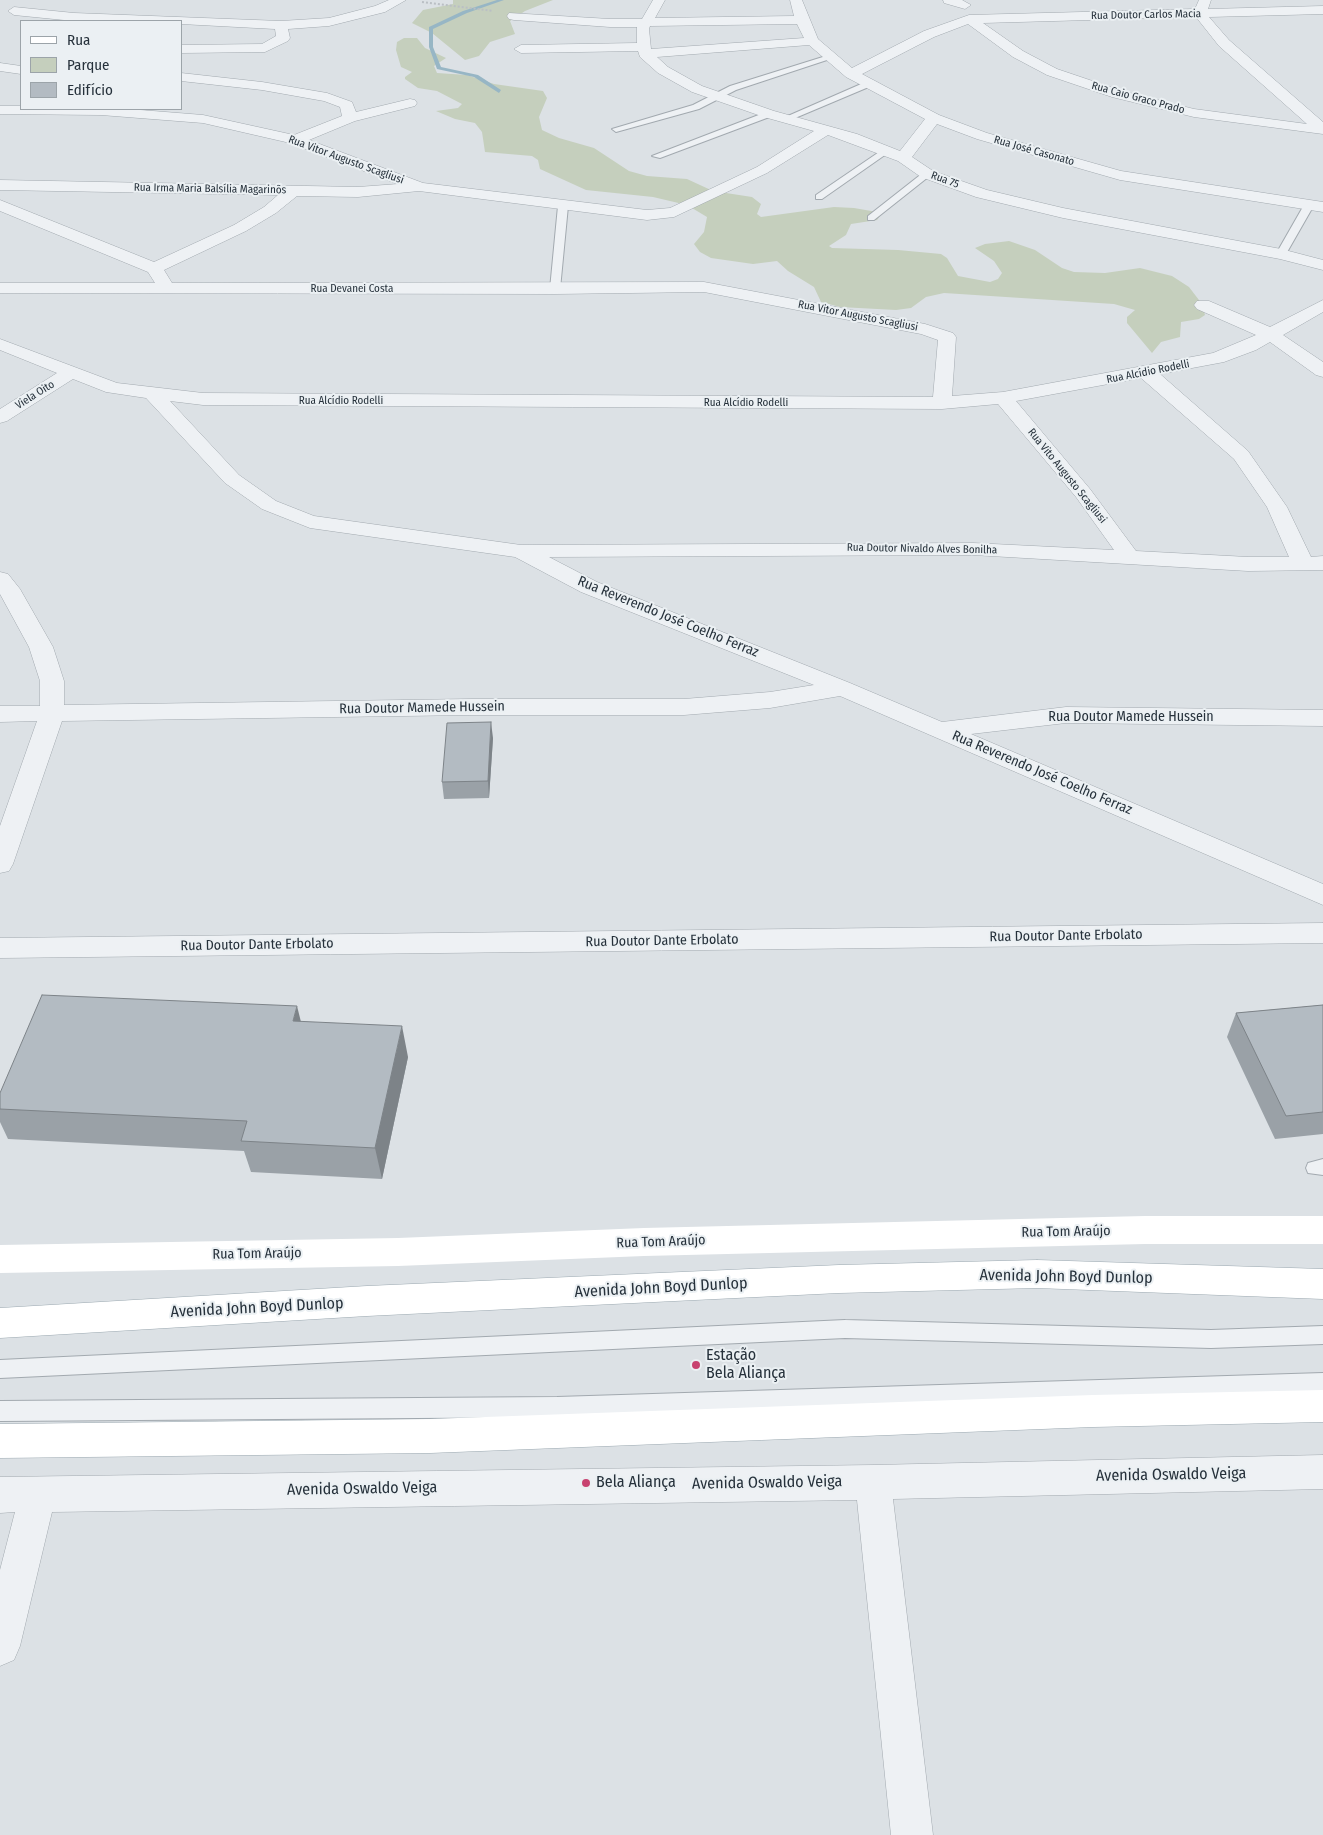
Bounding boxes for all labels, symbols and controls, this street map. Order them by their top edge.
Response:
street label: Rua Doutor Carlos Macia [1091,7,1201,23]
legend [20,20,182,110]
text: Rua [67,31,90,49]
text: Parque [67,56,110,74]
street label: Rua Caio Graco Prado [1090,79,1186,117]
text: Edifício [67,81,113,99]
street label: Rua Vitor Augusto Scagliusi [286,133,406,187]
street label: Rua José Casonato [992,133,1076,169]
street label: Rua 75 [929,169,961,191]
street label: Rua Irma Maria Balsília Magarinõs [134,181,286,197]
street label: Rua Devanei Costa [311,282,393,296]
street label: Rua Vitor Augusto Scagliusi [797,298,919,334]
street label: Rua Alcídio Rodelli [1105,357,1191,387]
street label: Viela Oito [13,378,57,412]
street label: Rua Alcídio Rodelli [299,394,383,408]
street label: Rua Alcídio Rodelli [704,396,788,410]
street label: Rua Vito Augusto Scagliusi [1025,426,1109,526]
street label: Rua Doutor Nivaldo Alves Bonilha [847,541,997,557]
street label: Rua Reverendo José Coelho Ferraz [575,573,761,661]
street label: Rua Doutor Mamede Hussein [339,698,505,718]
street label: Rua Doutor Mamede Hussein [1048,709,1214,725]
street label: Rua Reverendo José Coelho Ferraz [949,727,1135,819]
street label: Rua Doutor Dante Erbolato [989,926,1143,946]
street label: Rua Doutor Dante Erbolato [585,931,739,951]
street label: Rua Doutor Dante Erbolato [180,935,334,955]
street label: Rua Tom Araújo [1021,1223,1111,1241]
street label: Rua Tom Araújo [616,1232,706,1252]
street label: Rua Tom Araújo [212,1245,302,1263]
street label: Avenida John Boyd Dunlop [979,1266,1153,1288]
street label: Avenida John Boyd Dunlop [574,1274,748,1302]
street label: Avenida John Boyd Dunlop [170,1294,344,1322]
place label: Estação Bela Aliança [706,1346,786,1384]
marker: Estação Bela Aliança [690,1359,702,1371]
street label: Avenida Oswaldo Veiga [1096,1464,1246,1486]
street label: Avenida Oswaldo Veiga [692,1472,842,1494]
place label: Bela Aliança [596,1473,676,1493]
marker: Bela Aliança [580,1477,592,1489]
street label: Avenida Oswaldo Veiga [287,1478,437,1500]

